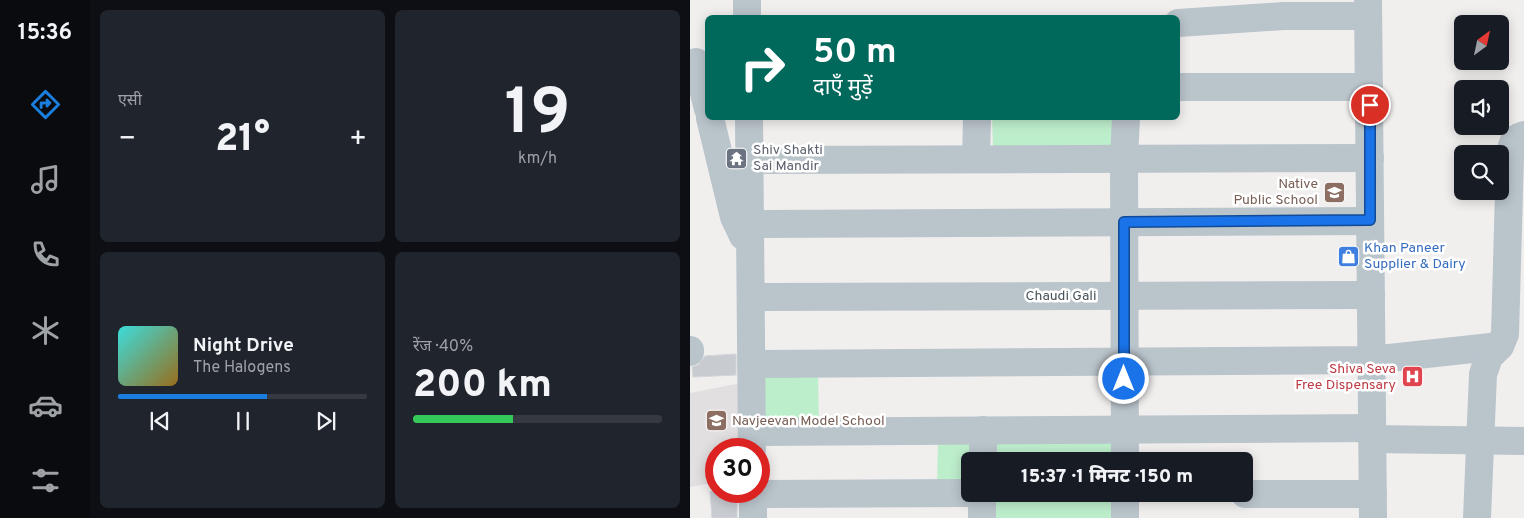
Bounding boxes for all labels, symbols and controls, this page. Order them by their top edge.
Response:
north arrow [1454,15,1509,70]
map controls [1454,15,1509,200]
text: 15:36 [18,20,72,47]
text: 50 m [813,31,897,75]
icon: right [730,35,795,100]
text: 19 [505,75,570,157]
text: दाएँ मुड़ें [813,75,873,102]
button: sound [1454,80,1509,135]
pin [1349,84,1391,126]
icon: directions [28,87,63,122]
text: एसी [118,91,142,111]
icon: arrive [1356,91,1384,119]
text: 21° [215,116,270,165]
text: − [118,122,136,158]
text: + [349,122,367,158]
place label: Shiv Shakti Sai Mandir [753,142,823,175]
button: search [1454,145,1509,200]
temple icon: Shiv Shakti Sai Mandir [725,146,749,170]
text: km/h [518,149,557,169]
icon: music [28,162,63,197]
place label: Native Public School [1233,176,1318,209]
school or university icon: Native Public School [1322,180,1346,204]
icon: phone [28,237,63,272]
place label: Khan Paneer Supplier & Dairy [1364,240,1466,273]
shop icon: Khan Paneer Supplier & Dairy [1336,244,1360,268]
street label: Chaudi Gali [1025,288,1097,305]
icon: climate [28,313,63,348]
text: Night Drive [193,334,294,358]
text: रेंज · 40% [413,337,473,357]
position arrow [1097,352,1149,404]
text: The Halogens [193,358,291,378]
place label: Shiva Seva Free Dispensary [1295,361,1396,394]
text: 200 km [413,362,552,411]
hospital icon: Shiva Seva Free Dispensary [1400,365,1424,389]
icon: car [28,388,63,423]
icon: previous [146,407,174,435]
icon: pause [229,407,257,435]
icon: next [312,407,340,435]
school or university icon: Navjeevan Model School [704,409,728,433]
place label: Navjeevan Model School [732,413,885,430]
speed limit sign: 30 [705,438,770,503]
icon: filters [28,463,63,498]
text: 15:37 · 1 मिनट · 150 m [1021,465,1193,489]

